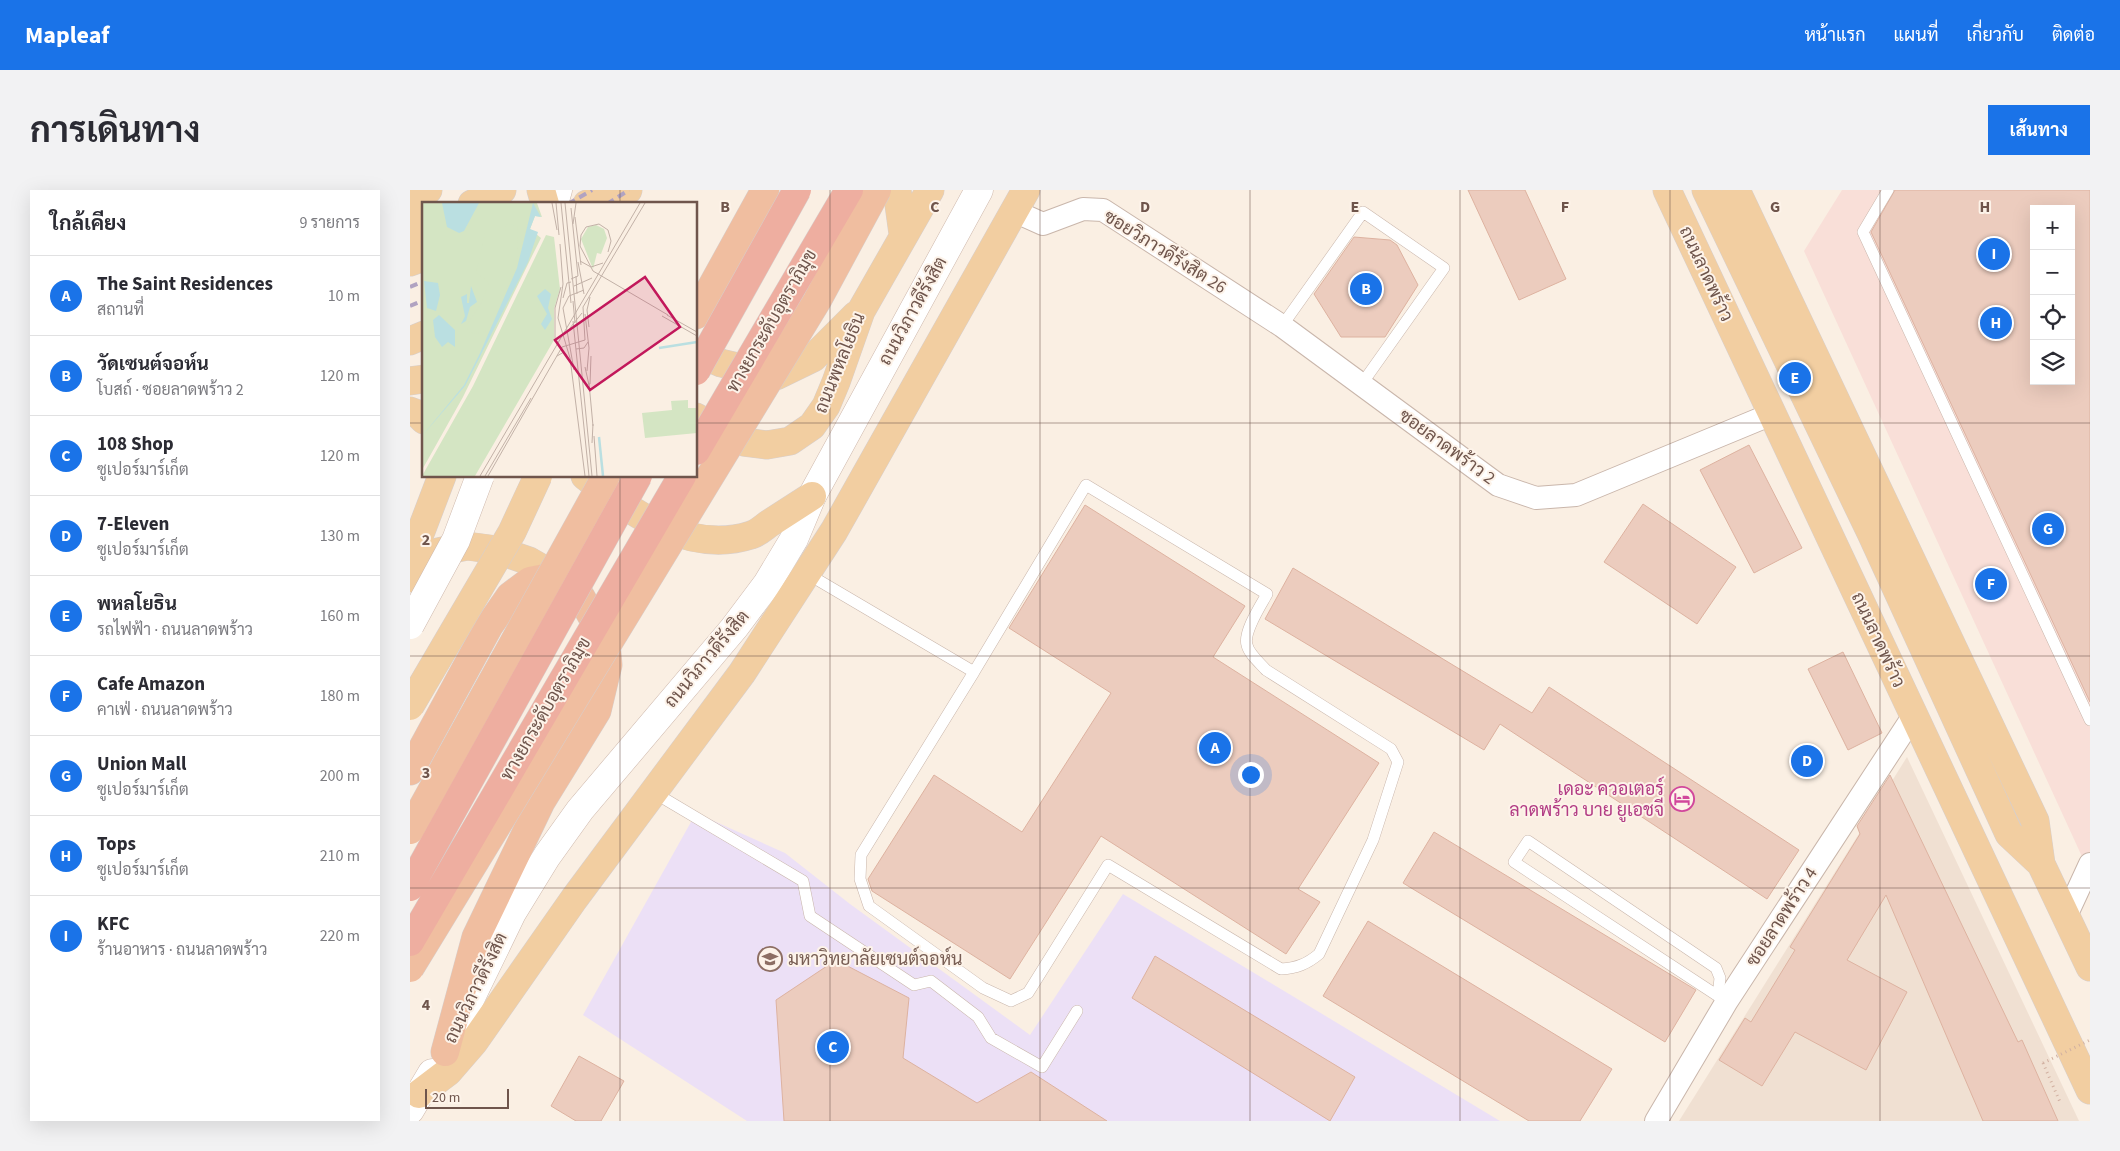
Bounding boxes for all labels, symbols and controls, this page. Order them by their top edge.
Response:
text: Mapleaf [25,18,110,53]
text: หน้าแรก [1804,23,1866,48]
text: แผนที่ [1894,23,1938,48]
text: เกี่ยวกับ [1966,23,2024,48]
text: ติดต่อ [2052,23,2095,48]
button: เส้นทาง [1988,105,2090,155]
text: การเดินทาง [30,106,200,156]
text: B [720,196,730,218]
text: C [930,196,940,218]
text: D [1140,196,1150,218]
text: E [1351,196,1359,218]
text: F [1561,196,1569,218]
text: G [1770,196,1780,218]
text: H [1980,196,1990,218]
inset map [422,202,698,478]
street label: ซอยวิภาวดีรังสิต 26 [1099,203,1232,300]
map controls [2030,205,2075,385]
button: + [2030,205,2075,250]
text: ใกล้เคียง [50,208,126,238]
text: 9 รายการ [299,212,360,234]
street label: ถนนลาดพร้าว [1673,222,1739,326]
pin: I [1978,235,2010,273]
street label: ทางยกระดับอุตราภิมุข [721,245,823,397]
button: − [2030,250,2075,295]
street label: ถนนวิภาวดีรังสิต [872,252,953,370]
pin: B [1350,270,1382,308]
text: The Saint Residences [97,271,273,298]
text: A [61,285,71,307]
text: 10 m [328,285,360,307]
button: locate [2030,295,2075,340]
text: สถานที่ [97,299,144,321]
pin: H [1980,304,2012,342]
street label: ถนนพหลโยธิน [808,309,872,417]
button: layers [2030,340,2075,385]
text: วัดเซนต์จอห์น [97,351,209,378]
pin: E [1779,359,1811,397]
text: B [61,365,71,387]
text: 120 m [320,365,360,387]
text: โบสถ์ · ซอยลาดพร้าว 2 [97,379,244,401]
street label: ซอยลาดพร้าว 2 [1394,403,1500,491]
text: 108 Shop [97,431,174,458]
text: C [61,445,71,467]
text: 120 m [320,445,360,467]
text: ซูเปอร์มาร์เก็ต [97,459,189,481]
pin: G [2032,510,2064,548]
text: 7-Eleven [97,511,169,538]
text: D [61,525,71,547]
text: 130 m [320,525,360,547]
text: 2 [422,529,430,551]
text: ซูเปอร์มาร์เก็ต [97,539,189,561]
pin: F [1975,565,2007,603]
street label: ถนนลาดพร้าว [1845,588,1911,692]
text: พหลโยธิน [97,591,177,618]
street label: ถนนวิภาวดีรังสิต [658,604,755,713]
text: E [62,605,70,627]
text: 160 m [320,605,360,627]
text: รถไฟฟ้า · ถนนลาดพร้าว [97,619,253,641]
street label: ทางยกระดับอุตราภิมุข [495,633,597,785]
text: Cafe Amazon [97,671,205,698]
text: F [62,685,70,707]
text: 180 m [320,685,360,707]
text: คาเฟ่ · ถนนลาดพร้าว [97,699,233,721]
pin: A [1199,729,1231,767]
pin: D [1791,742,1823,780]
text: Union Mall [97,751,186,778]
text: 3 [422,762,430,784]
your location [1238,762,1264,788]
text: G [61,765,71,787]
text: 200 m [320,765,360,787]
place label: เดอะ ควอเตอร์ ลาดพร้าว บาย ยูเอชจี [1509,776,1664,823]
text: ซูเปอร์มาร์เก็ต [97,779,189,801]
hotel icon: เดอะ ควอเตอร์ ลาดพร้าว บาย ยูเอชจี [1669,786,1695,812]
text: Tops [97,831,136,858]
text: H [61,845,71,867]
text: 210 m [320,845,360,867]
text: ซูเปอร์มาร์เก็ต [97,859,189,881]
street label: ซอยลาดพร้าว 4 [1740,862,1824,972]
text: KFC [97,911,130,938]
text: I [64,925,68,947]
text: 220 m [320,925,360,947]
street label: ถนนวิภาวดีรังสิต [437,928,514,1048]
text: ร้านอาหาร · ถนนลาดพร้าว [97,939,267,961]
school or university icon: มหาวิทยาลัยเซนต์จอห์น [757,946,783,972]
place label: มหาวิทยาลัยเซนต์จอห์น [788,946,963,972]
text: 4 [422,994,431,1016]
pin: C [817,1028,849,1066]
scale bar [425,1086,509,1109]
text: 20 m [432,1088,460,1108]

